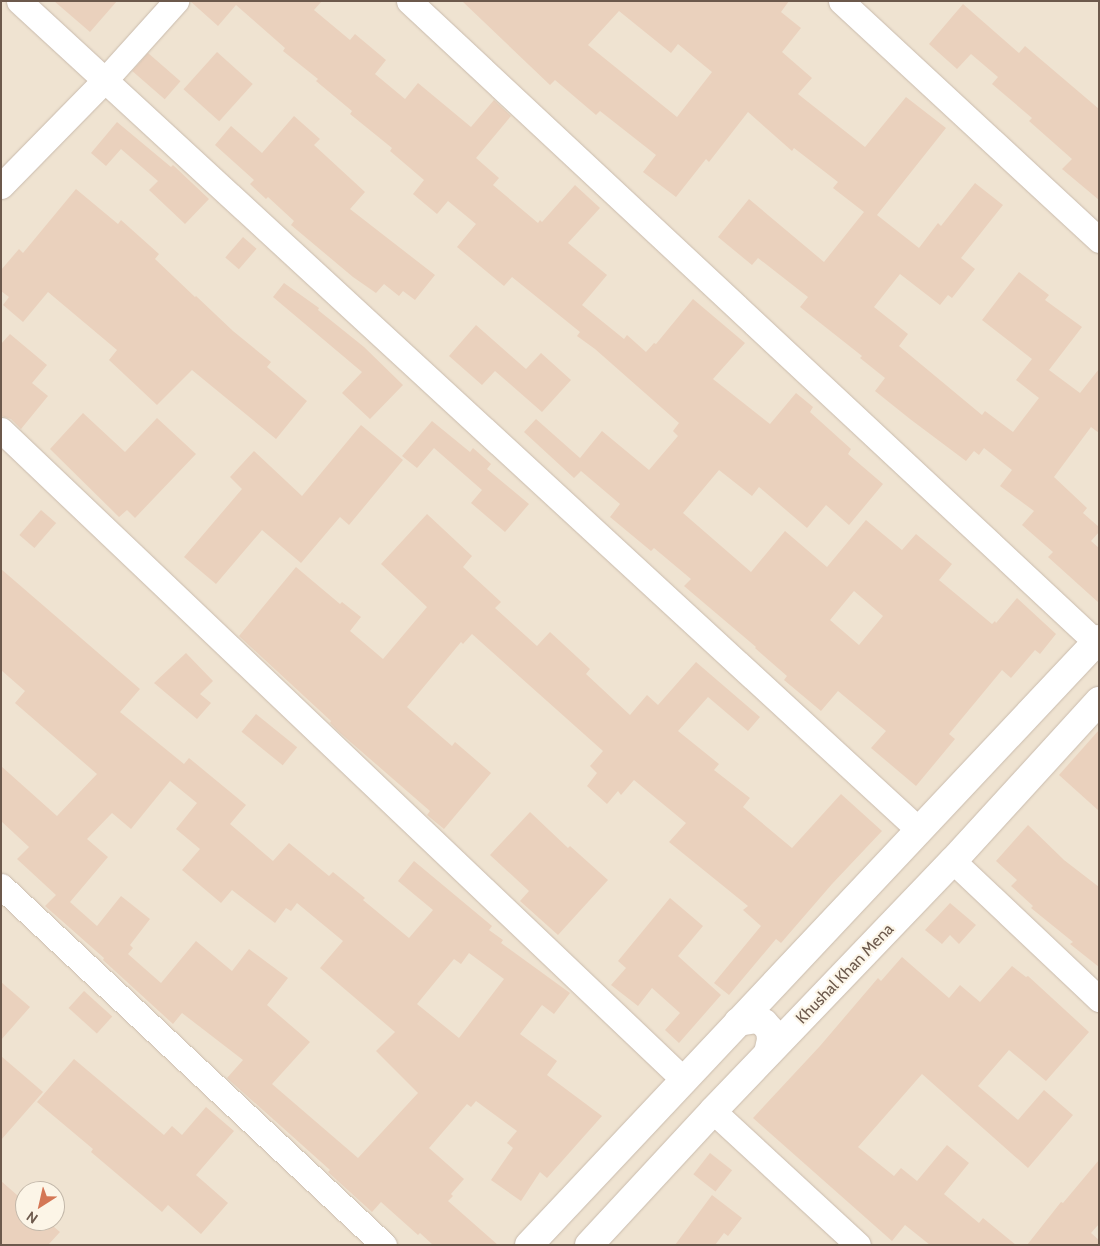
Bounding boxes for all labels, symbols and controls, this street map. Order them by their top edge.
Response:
street label: Khushal Khan Mena [792,920,898,1028]
north arrow [15,1181,65,1231]
text: N [23,1207,41,1228]

